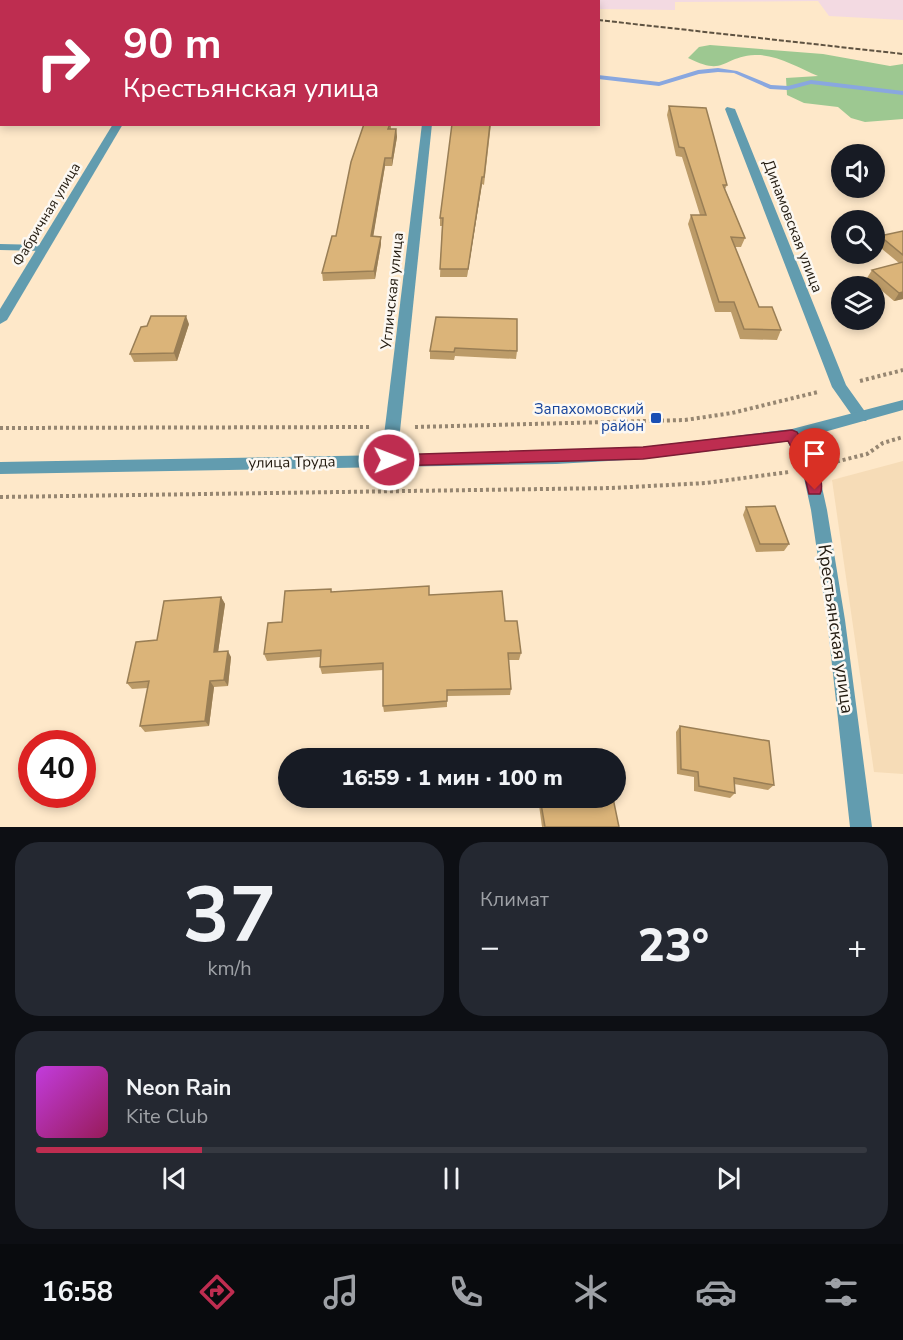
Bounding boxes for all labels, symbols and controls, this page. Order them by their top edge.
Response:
text: 90 m [123,16,222,73]
icon: right [24,24,102,102]
text: Крестьянская улица [123,70,379,107]
map controls [831,144,885,330]
button: sound [831,144,885,198]
street label: Динамовская улица [758,157,828,295]
street label: Фабричная улица [8,159,85,269]
button: search [831,210,885,264]
street label: Угличская улица [376,231,408,352]
button: layers [831,276,885,330]
place label: Запахомовский район [534,399,644,436]
marker: Запахомовский район [649,411,663,425]
position arrow [357,428,421,492]
pin [789,428,840,490]
icon: arrive [798,437,831,470]
street label: улица Труда [248,451,336,473]
street label: Крестьянская улица [812,543,860,715]
speed limit sign: 40 [18,730,96,808]
text: 16:59 · 1 мин · 100 m [341,763,563,793]
text: 37 [183,862,276,969]
text: Климат [480,886,549,913]
text: 23° [638,916,709,977]
text: − [480,925,500,970]
text: + [847,925,867,970]
text: km/h [207,955,252,982]
text: Neon Rain [126,1073,231,1103]
text: Kite Club [126,1103,208,1130]
icon: previous [158,1162,191,1195]
icon: pause [435,1162,468,1195]
icon: next [712,1162,745,1195]
icon: directions [196,1271,238,1313]
icon: music [320,1271,362,1313]
icon: phone [445,1271,487,1313]
icon: climate [570,1271,612,1313]
icon: car [695,1271,737,1313]
icon: filters [820,1271,862,1313]
text: 16:58 [41,1274,113,1311]

